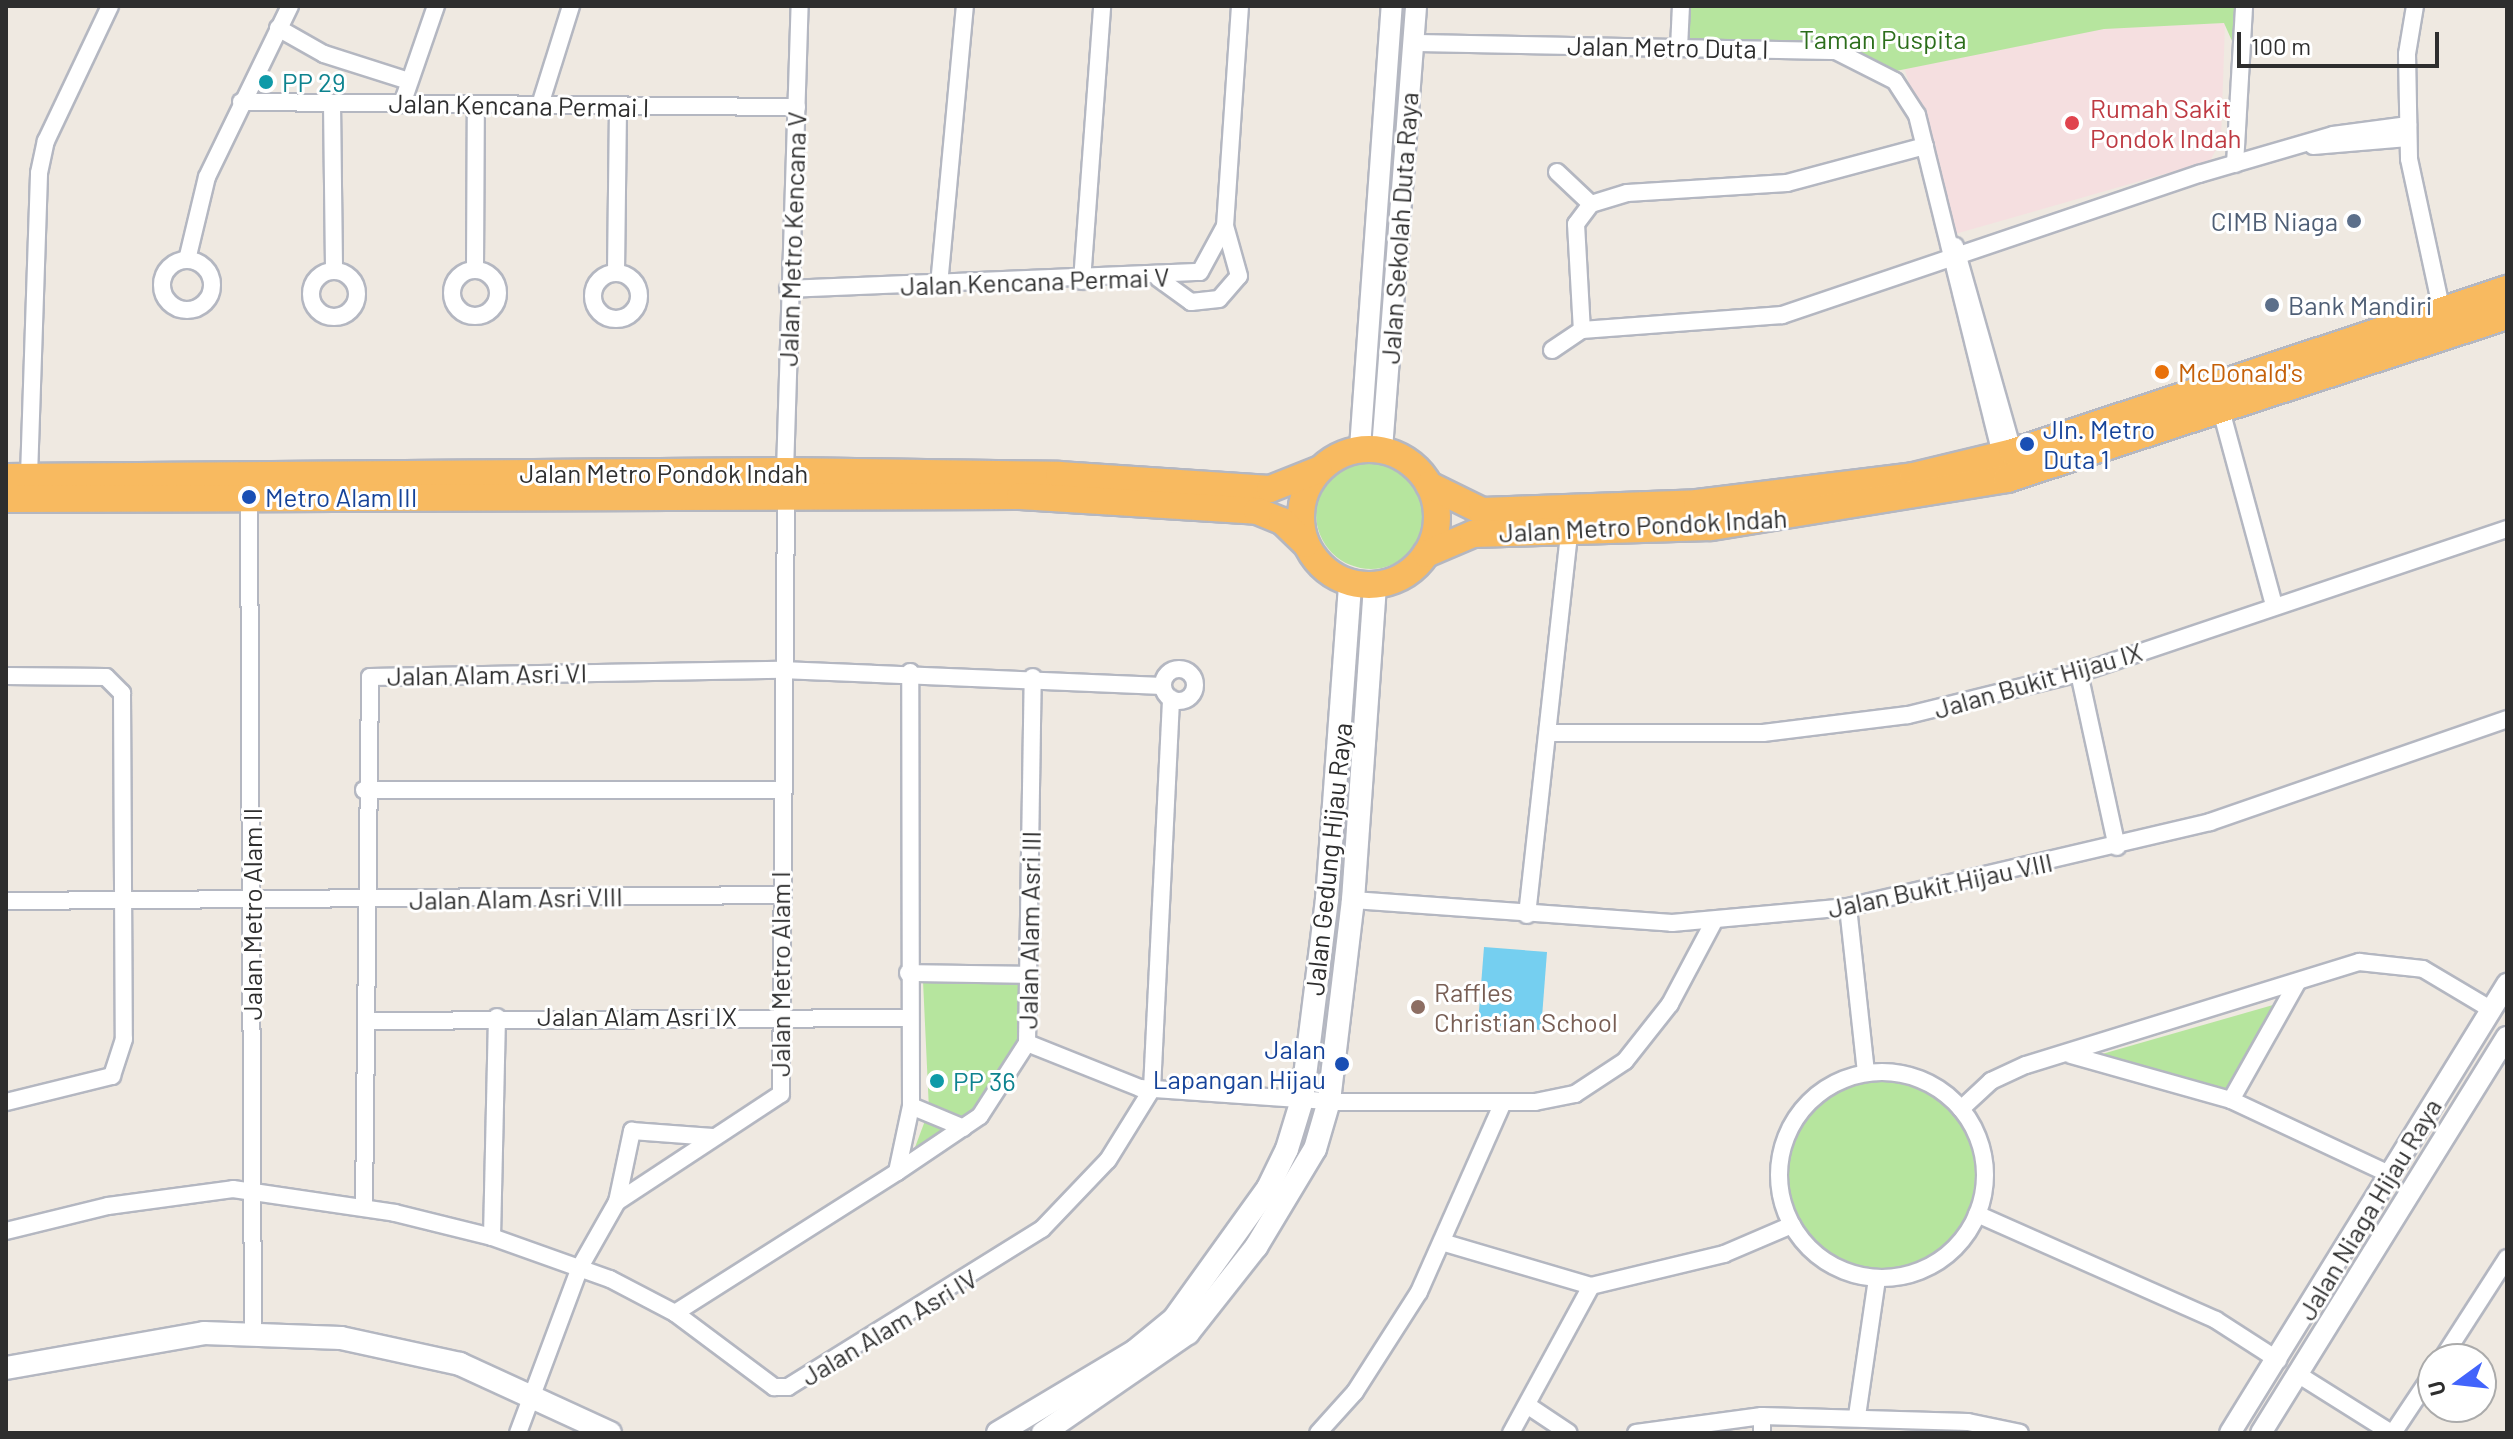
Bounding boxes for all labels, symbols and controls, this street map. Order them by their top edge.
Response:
scale bar [2241,16,2443,66]
park label: Taman Puspita [1799,23,1967,55]
street label: Jalan Metro Duta I [1567,30,1769,64]
text: 100 m [2251,31,2311,60]
place label: PP 29 [282,66,345,98]
marker: PP 29 [257,73,275,91]
street label: Jalan Kencana Permai I [388,87,650,123]
street label: Jalan Sekolah Duta Raya [1374,91,1424,365]
place label: Rumah Sakit Pondok Indah [2090,92,2242,154]
street label: Jalan Metro Kencana V [772,111,812,367]
marker: Rumah Sakit Pondok Indah [2061,112,2083,134]
place label: CIMB Niaga [2211,205,2338,237]
marker: CIMB Niaga [2345,212,2363,230]
street label: Jalan Kencana Permai V [900,261,1170,301]
place label: Bank Mandiri [2288,289,2432,321]
marker: Bank Mandiri [2263,296,2281,314]
place label: McDonald's [2178,356,2303,388]
marker: McDonald's [2153,363,2171,381]
place label: Jln. Metro Duta 1 [2043,413,2155,474]
marker: Jln. Metro Duta 1 [2018,435,2036,453]
street label: Jalan Metro Pondok Indah [520,457,808,489]
place label: Metro Alam III [265,481,417,513]
marker: Metro Alam III [240,488,258,506]
street label: Jalan Metro Pondok Indah [1498,502,1788,548]
street label: Jalan Bukit Hijau IX [1930,635,2146,725]
street label: Jalan Alam Asri VI [387,657,587,691]
street label: Jalan Gedung Hijau Raya [1298,721,1358,997]
street label: Jalan Metro Alam II [236,808,268,1020]
street label: Jalan Alam Asri III [1012,831,1046,1029]
street label: Jalan Bukit Hijau VIII [1825,846,2055,924]
street label: Jalan Metro Alam I [764,871,796,1077]
street label: Jalan Alam Asri VIII [409,881,623,915]
place label: Raffles Christian School [1434,976,1618,1038]
marker: Raffles Christian School [1409,998,1427,1016]
street label: Jalan Alam Asri IX [537,1000,737,1032]
place label: Jalan Lapangan Hijau [1153,1033,1326,1094]
marker: Jalan Lapangan Hijau [1333,1055,1351,1073]
place label: PP 36 [953,1065,1016,1097]
marker: PP 36 [928,1072,946,1090]
street label: Jalan Niaga Hijau Raya [2290,1092,2448,1326]
street label: Jalan Alam Asri IV [795,1262,983,1392]
north arrow [2417,1343,2497,1423]
text: U [2421,1379,2450,1399]

